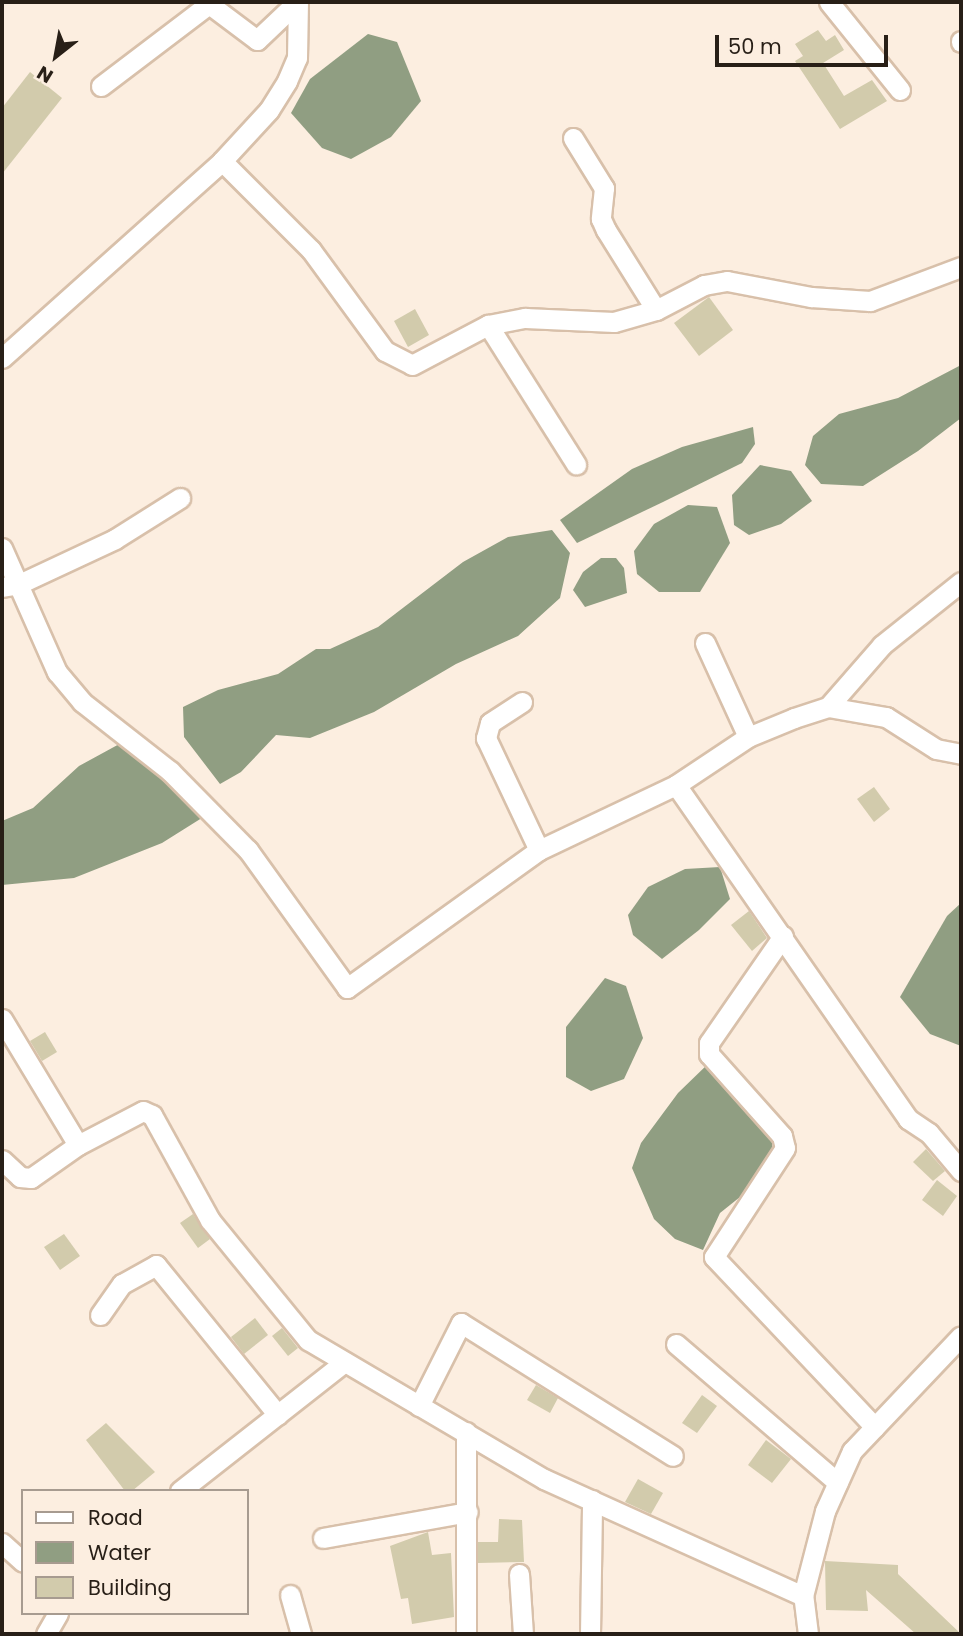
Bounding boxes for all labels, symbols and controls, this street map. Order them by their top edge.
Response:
north arrow [21,21,91,91]
scale bar [718,21,891,65]
text: 50 m [728,32,782,61]
text: N [32,59,58,90]
legend [21,1489,248,1615]
text: Road [88,1503,143,1532]
text: Water [88,1538,151,1567]
text: Building [88,1573,172,1602]

